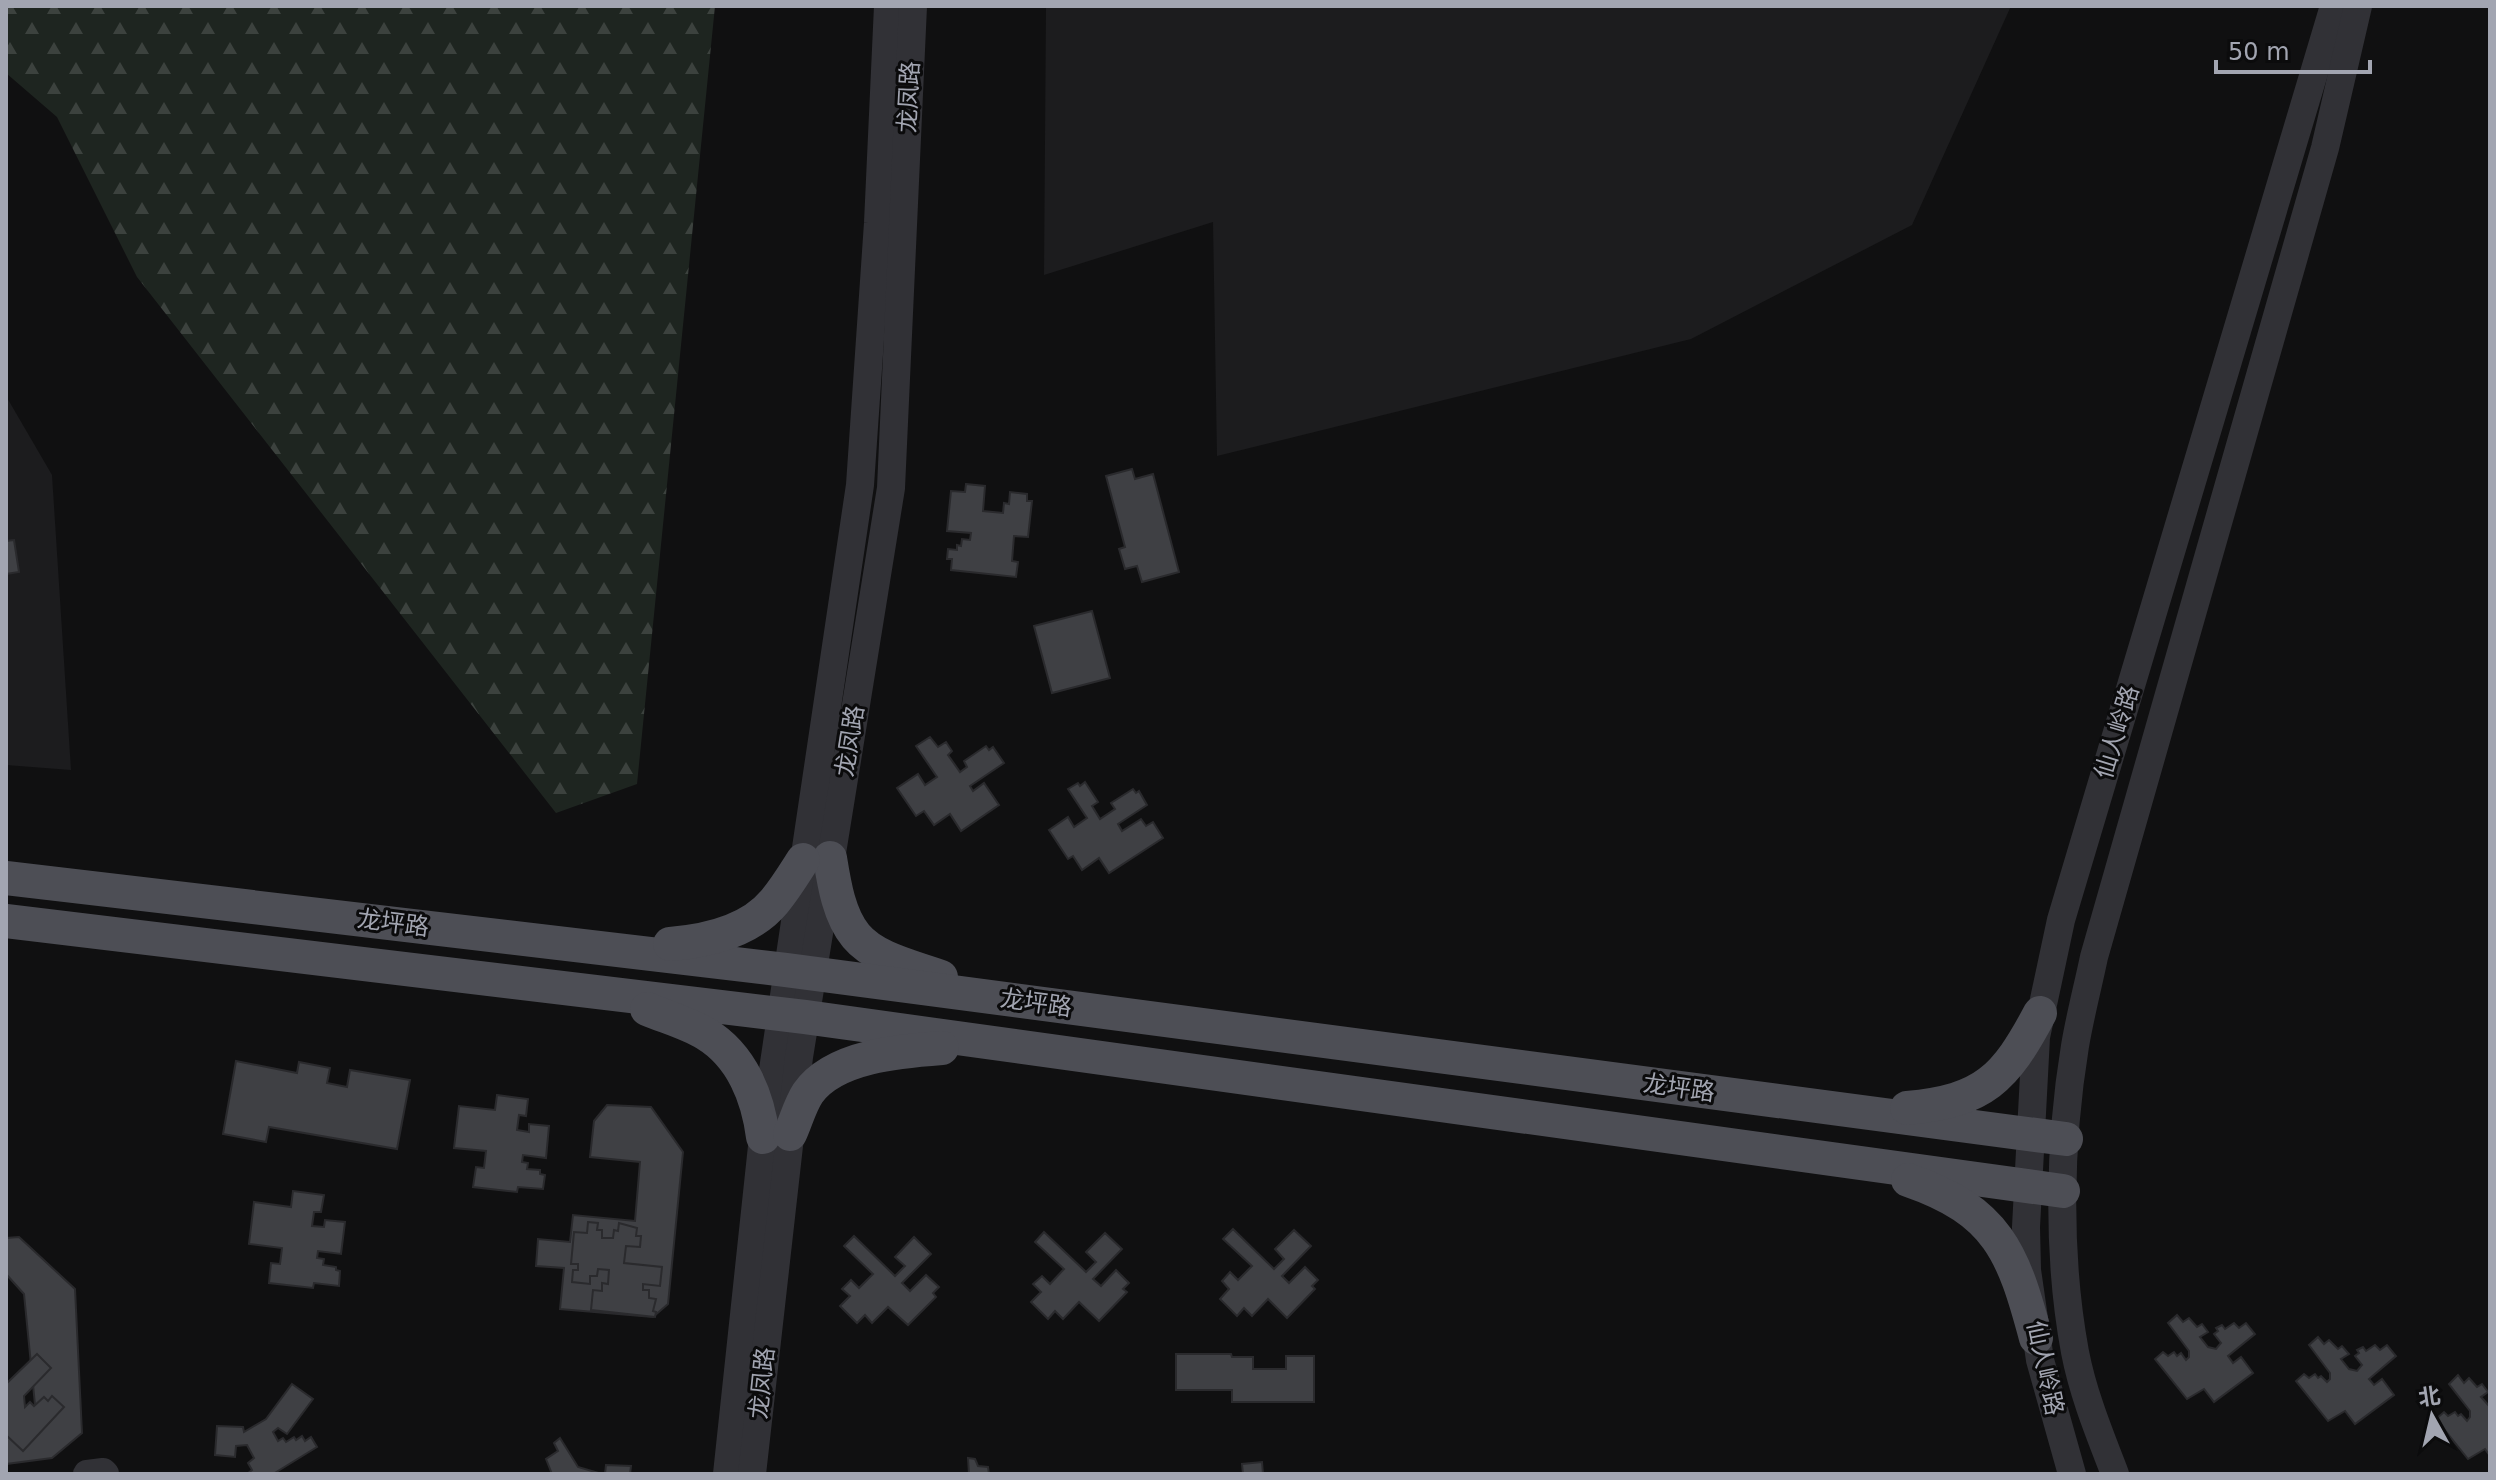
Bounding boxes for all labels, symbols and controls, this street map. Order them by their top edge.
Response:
scale bar [2216,24,2370,74]
text: 50 m [2228,38,2290,66]
street label: 龙凤路 [893,60,925,134]
street label: 仙人岭路 [2090,682,2144,782]
street label: 龙凤路 [831,703,869,779]
street label: 龙坪路 [356,905,430,941]
street label: 龙坪路 [998,984,1074,1022]
street label: 龙坪路 [1641,1069,1717,1107]
street label: 仙人岭路 [2021,1318,2069,1418]
street label: 龙凤路 [744,1346,780,1420]
north arrow [2392,1376,2472,1456]
text: 北 [2417,1383,2442,1411]

